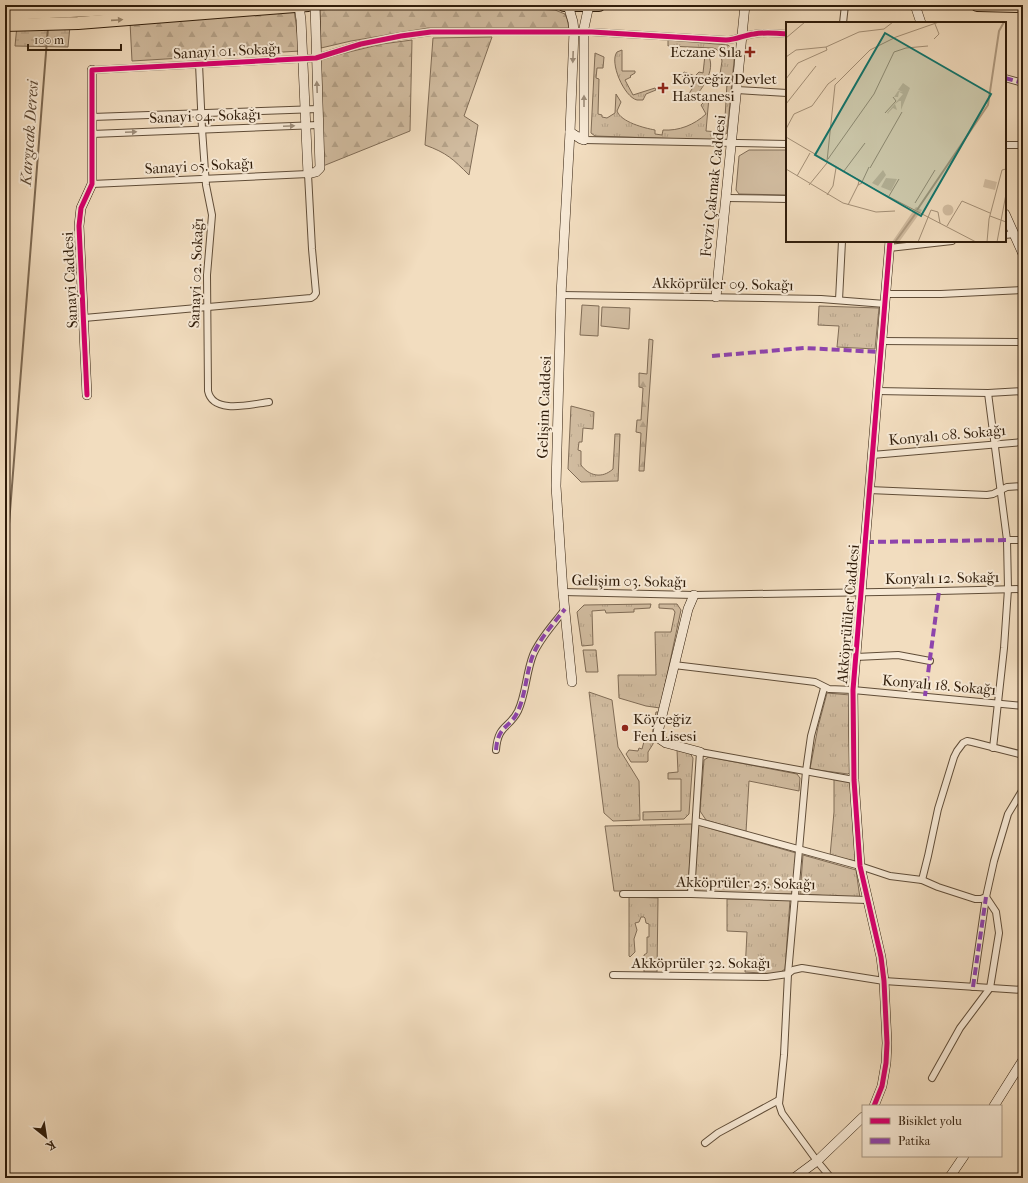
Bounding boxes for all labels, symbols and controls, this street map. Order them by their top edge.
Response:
one-way arrow [111,16,123,23]
inset map [786,22,1006,242]
scale bar [28,26,121,52]
text: 100 m [34,33,64,47]
street label: Sanayi 01. Sokağı [173,39,282,63]
place label: Eczane Sıla [670,43,743,61]
marker: Eczane Sıla [745,47,755,57]
one-way arrow [570,51,576,64]
place label: Köyceğiz Devlet Hastanesi [672,70,777,105]
water label: Kargıcak Deresi [16,78,42,187]
one-way arrow [314,80,320,93]
marker: Köyceğiz Devlet Hastanesi [657,82,669,94]
one-way arrow [581,94,587,107]
street label: Sanayi 04. Sokağı [149,105,262,127]
street label: Fevzi Çakmak Caddesi [697,113,729,258]
one-way arrow [283,123,296,129]
one-way arrow [125,129,138,135]
street label: Sanayi 05. Sokağı [144,154,254,178]
street label: Sanayi 02. Sokağı [185,217,207,328]
street label: Sanayi Caddesi [58,231,82,329]
street label: Akköprüler 09. Sokağı [651,274,794,294]
street label: Gelişim Caddesi [533,355,555,459]
street label: Konyalı 08. Sokağı [888,421,1007,449]
street label: Akköprülüler Caddesi [833,543,863,685]
street label: Konyalı 12. Sokağı [885,568,1000,588]
street label: Gelişim 03. Sokağı [571,571,687,591]
street label: Konyalı 18. Sokağı [881,671,997,699]
place label: Köyceğiz Fen Lisesi [633,710,697,745]
marker: Köyceğiz Fen Lisesi [620,723,630,733]
street label: Akköprüler 25. Sokağı [675,873,816,893]
street label: Akköprüler 32. Sokağı [631,954,771,972]
legend [862,1105,1002,1157]
text: Bisiklet yolu [898,1114,962,1128]
north arrow [26,1117,66,1157]
text: Patika [898,1134,931,1148]
text: K [43,1138,57,1153]

